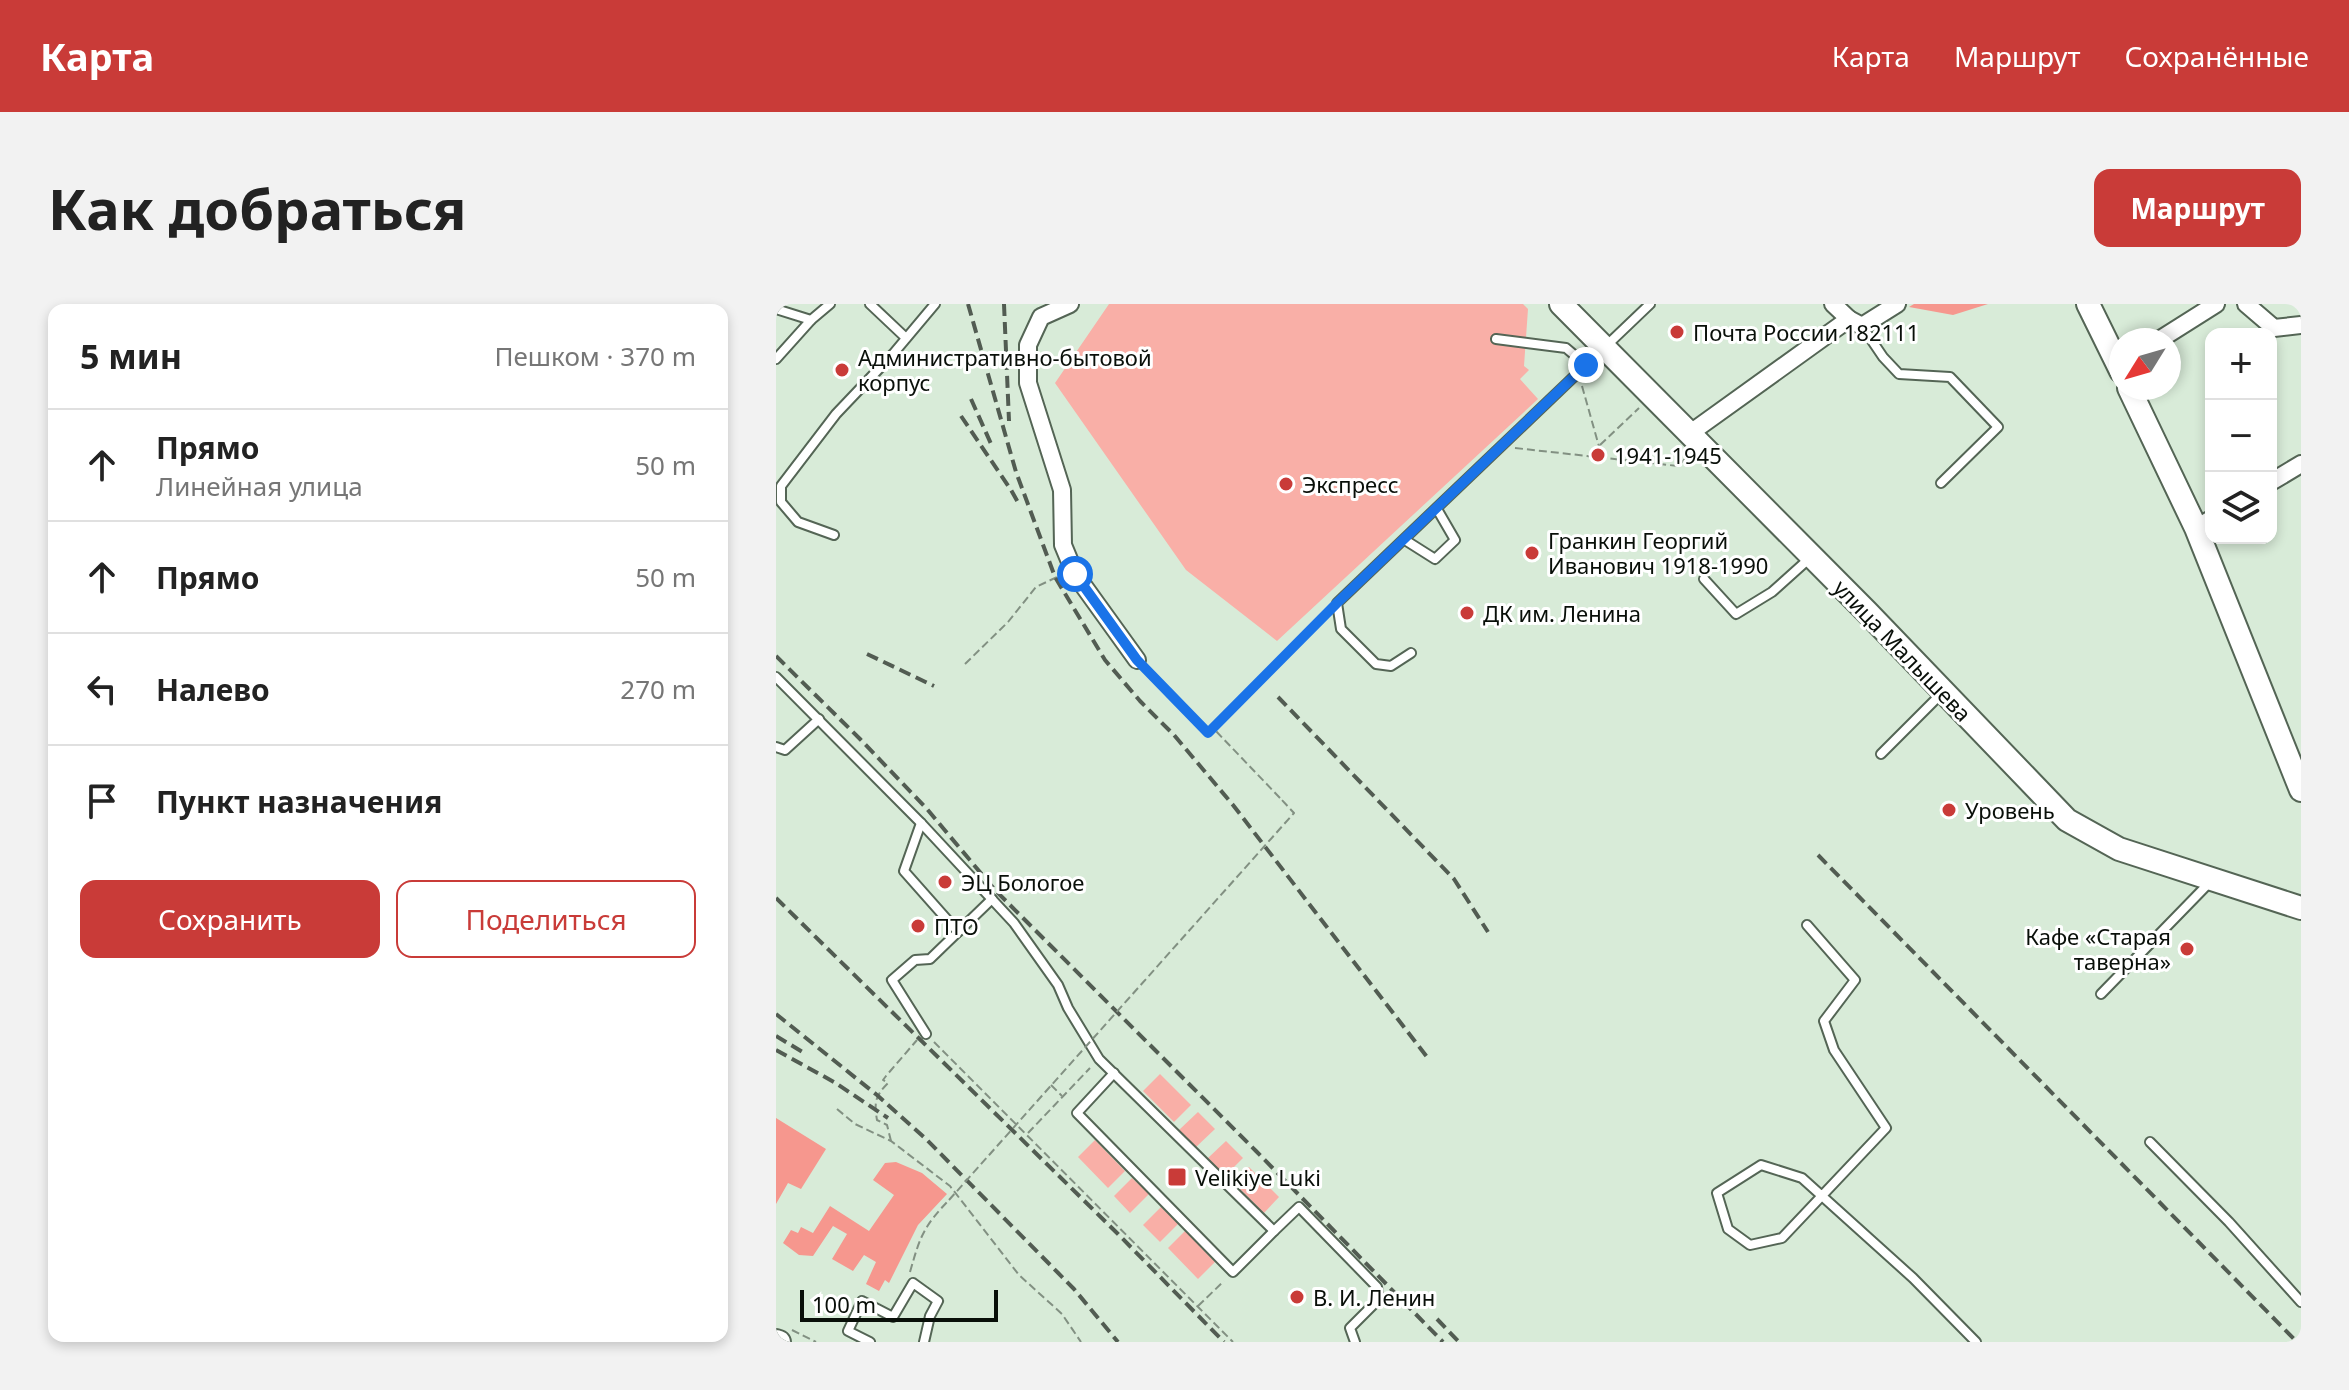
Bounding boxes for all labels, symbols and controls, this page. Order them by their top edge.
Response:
text: Карта [40,30,154,82]
text: Карта [1832,37,1910,75]
text: Маршрут [1954,37,2080,75]
text: Сохранённые [2124,37,2309,75]
button: Маршрут [2094,169,2301,247]
text: Как добраться [48,170,467,246]
place label: Почта России 182111 [1693,317,1919,347]
marker: Почта России 182111 [1668,323,1686,341]
north arrow [2109,328,2181,400]
map controls [2205,328,2277,544]
button: + [2205,328,2277,400]
text: 5 мин [80,333,182,379]
text: Пешком · 370 m [494,338,696,374]
place label: Административно-бытовой корпус [858,342,1152,397]
route end [1568,347,1604,383]
marker: Административно-бытовой корпус [833,361,851,379]
button: − [2205,400,2277,472]
text: Прямо [156,427,260,468]
place label: 1941-1945 [1614,440,1722,470]
icon: ahead [80,443,124,487]
marker: 1941-1945 [1589,446,1607,464]
text: 50 m [635,447,696,483]
text: Линейная улица [156,468,363,504]
place label: Экспресс [1302,469,1399,499]
button: layers [2205,472,2277,544]
marker: Экспресс [1277,475,1295,493]
place label: Гранкин Георгий Иванович 1918-1990 [1548,525,1768,580]
marker: Гранкин Георгий Иванович 1918-1990 [1523,544,1541,562]
icon: ahead [80,555,124,599]
route start [1057,556,1093,592]
text: Прямо [156,557,260,598]
text: 50 m [635,559,696,595]
street label: улица Малышева [1827,573,1979,727]
place label: ДК им. Ленина [1483,598,1641,628]
marker: ДК им. Ленина [1458,604,1476,622]
icon: left [80,667,124,711]
text: Налево [156,669,270,710]
text: 270 m [620,671,696,707]
icon: arrive [80,779,124,823]
text: Пункт назначения [156,781,442,822]
place label: Уровень [1965,795,2055,825]
marker: Уровень [1940,801,1958,819]
place label: ЭЦ Бологое [961,867,1084,897]
marker: ЭЦ Бологое [936,873,954,891]
button: Сохранить [80,880,380,958]
button: Поделиться [396,880,696,958]
place label: ПТО [934,911,979,941]
marker: ПТО [909,917,927,935]
place label: Кафе «Старая таверна» [2025,921,2171,976]
marker: Кафе «Старая таверна» [2178,940,2196,958]
place label: Velikiye Luki [1195,1162,1321,1192]
marker: Velikiye Luki [1166,1166,1188,1188]
place label: В. И. Ленин [1313,1282,1435,1312]
scale bar [800,1286,998,1322]
marker: В. И. Ленин [1288,1288,1306,1306]
text: 100 m [812,1289,876,1319]

